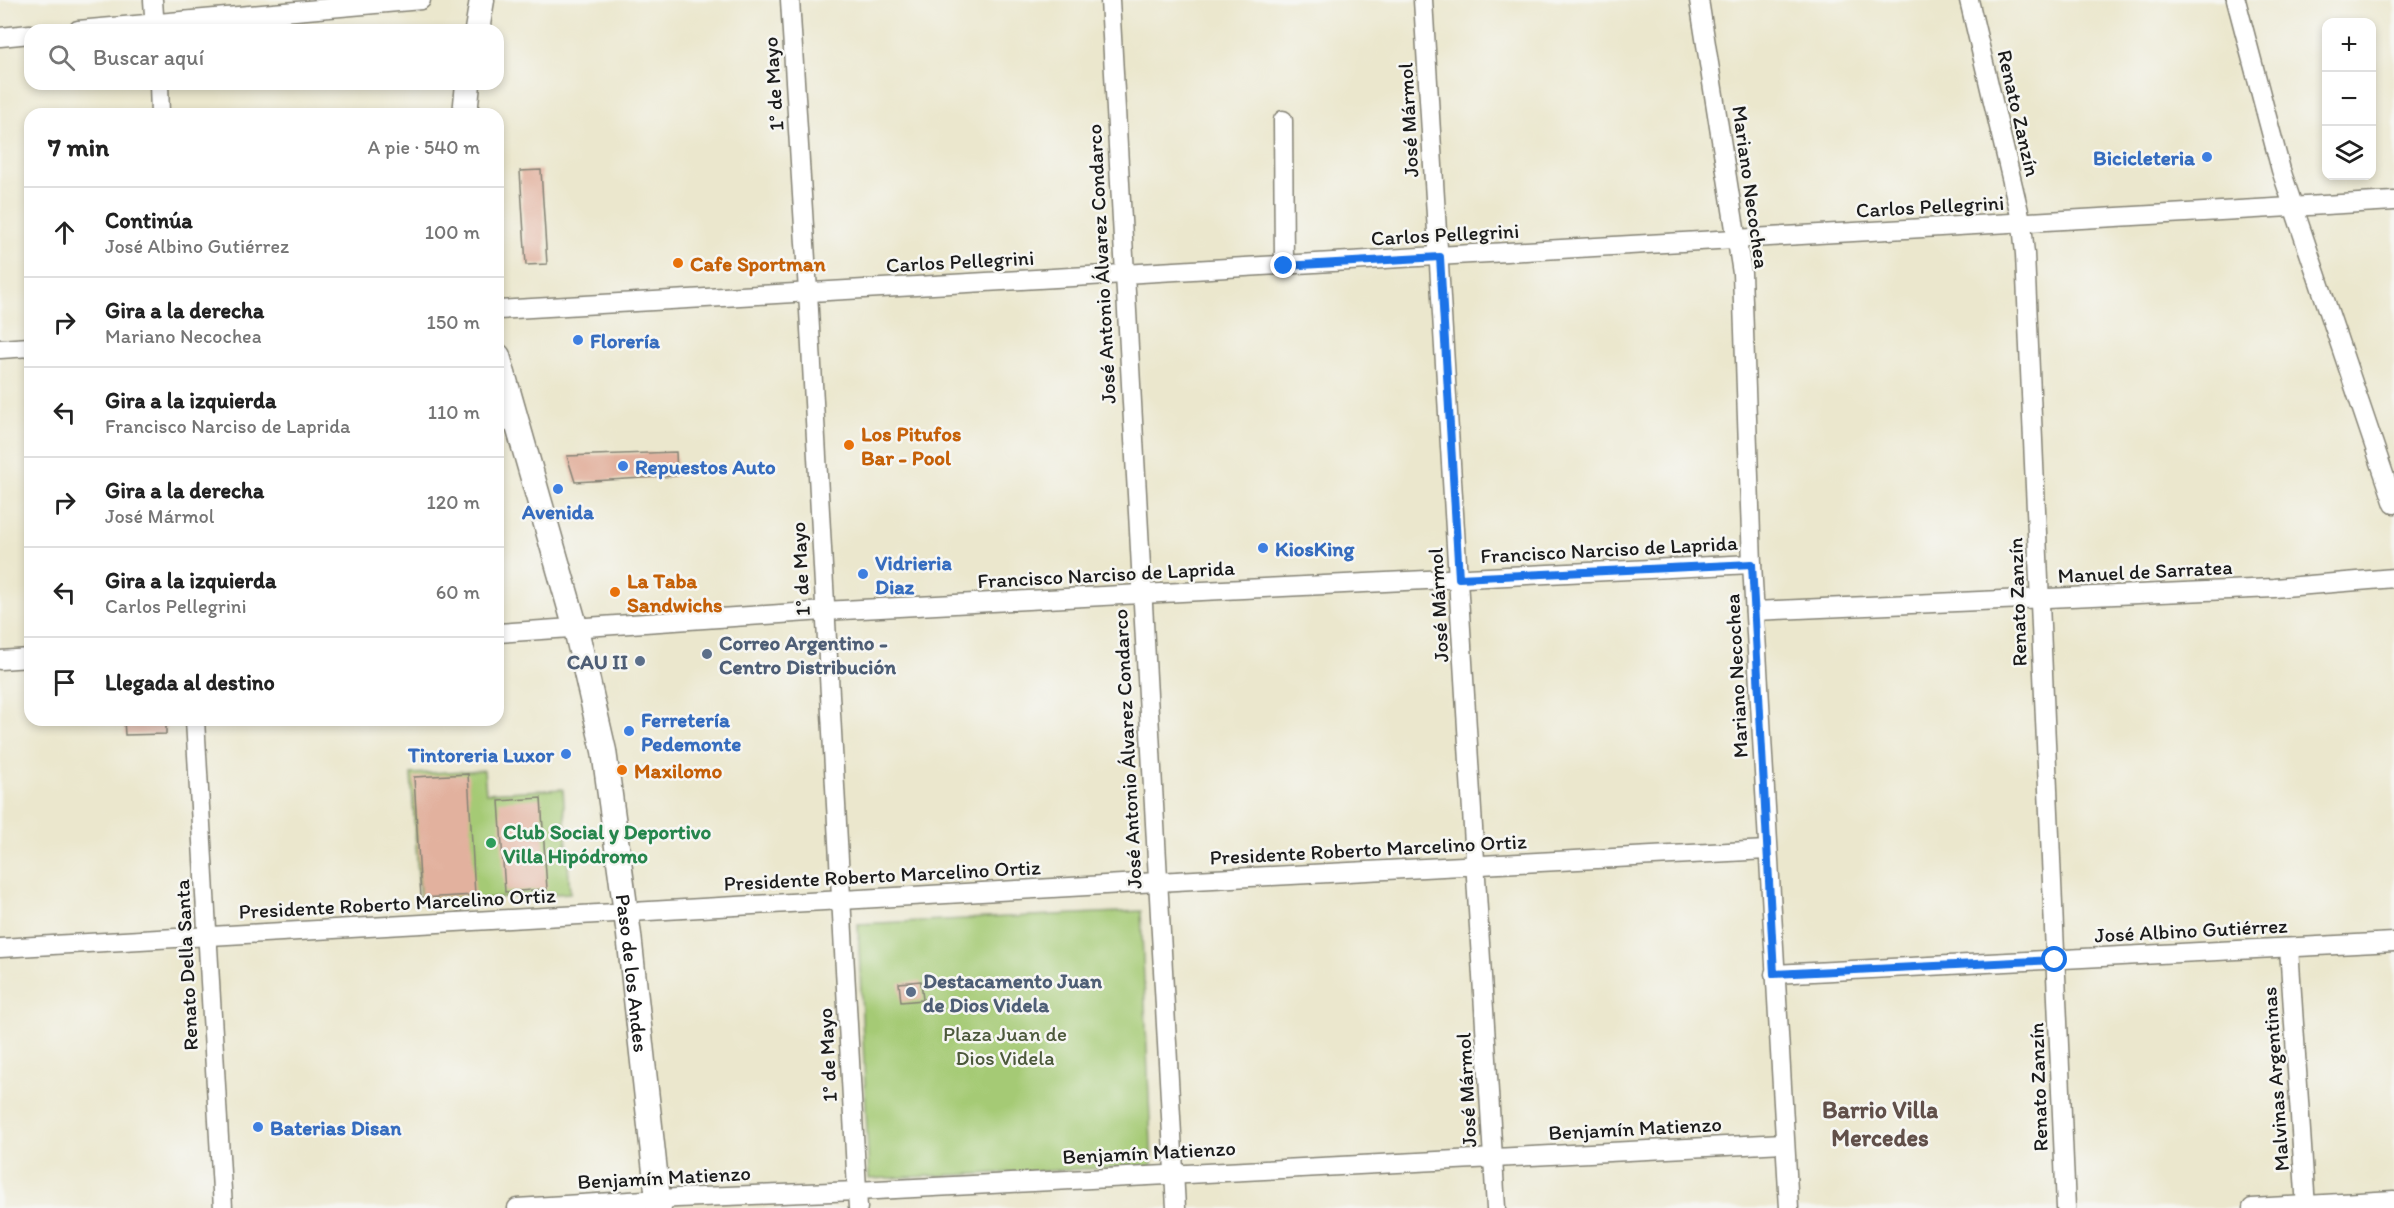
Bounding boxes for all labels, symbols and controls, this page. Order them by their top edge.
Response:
map controls [2322,18,2376,180]
button: + [2322,18,2376,72]
search box [24,24,504,90]
street label: 1° de Mayo [757,36,789,132]
icon: search [45,41,78,74]
text: Buscar aquí [93,44,204,71]
street label: Renato Zanzín [1992,47,2046,179]
street label: José Mármol [1393,62,1423,178]
button: − [2322,72,2376,126]
street label: Mariano Necochea [1727,104,1775,270]
street label: José Antonio Álvarez Condarco [1081,123,1121,405]
button: layers [2322,126,2376,180]
text: 7 min [48,131,109,163]
text: A pie · 540 m [368,135,480,159]
place label: Bicicleteria [2093,145,2196,170]
marker: Bicicleteria [2200,150,2214,164]
street label: Carlos Pellegrini [1855,190,2005,222]
text: Continúa [105,207,193,234]
icon: ahead [48,216,81,249]
street label: Carlos Pellegrini [1370,218,1520,250]
text: 100 m [425,220,480,244]
text: José Albino Gutiérrez [105,234,289,258]
street label: Carlos Pellegrini [885,245,1035,277]
place label: Cafe Sportman [690,251,826,277]
route end [1270,252,1296,278]
marker: Cafe Sportman [671,256,685,270]
text: Gira a la derecha [105,297,264,324]
icon: right [48,306,81,339]
text: 150 m [427,310,480,334]
text: Mariano Necochea [105,324,262,348]
place label: Florería [590,328,661,353]
marker: Florería [571,333,585,347]
text: Gira a la izquierda [105,387,276,414]
icon: left [48,396,81,429]
text: 110 m [428,400,480,424]
text: Francisco Narciso de Laprida [105,414,351,438]
place label: Los Pitufos Bar - Pool [861,421,961,470]
marker: Los Pitufos Bar - Pool [842,438,856,452]
place label: Repuestos Auto [635,454,776,480]
marker: Repuestos Auto [616,459,630,473]
text: Gira a la derecha [105,477,264,504]
marker: Avenida [551,482,565,496]
icon: right [48,486,81,519]
text: 120 m [427,490,480,514]
place label: Avenida [521,499,595,524]
text: José Mármol [105,504,214,528]
street label: 1° de Mayo [785,521,815,617]
street label: Francisco Narciso de Laprida [1480,530,1738,568]
place label: KiosKing [1275,536,1355,562]
street label: Renato Zanzín [2002,537,2032,667]
marker: KiosKing [1256,541,1270,555]
street label: José Mármol [1423,547,1453,663]
place label: Vidrieria Diaz [875,550,952,599]
street label: Manuel de Sarratea [2057,554,2233,588]
street label: Francisco Narciso de Laprida [977,555,1235,593]
text: Gira a la izquierda [105,567,276,594]
marker: Vidrieria Diaz [856,567,870,581]
place label: La Taba Sandwichs [627,568,723,617]
icon: left [48,576,81,609]
text: 60 m [436,580,480,604]
marker: La Taba Sandwichs [608,585,622,599]
street label: Mariano Necochea [1719,593,1753,759]
text: Carlos Pellegrini [105,594,247,618]
street label: José Antonio Álvarez Condarco [1107,608,1147,890]
place label: Correo Argentino - Centro Distribución [719,630,896,679]
marker: Correo Argentino - Centro Distribución [700,647,714,661]
place label: CAU II [567,649,628,674]
marker: CAU II [633,654,647,668]
icon: arrive [48,666,81,699]
text: Llegada al destino [105,669,275,696]
place label: Ferretería Pedemonte [641,707,741,756]
marker: Ferretería Pedemonte [622,724,636,738]
place label: Tintoreria Luxor [407,742,555,767]
marker: Tintoreria Luxor [559,747,573,761]
place label: Maxilomo [634,758,723,783]
marker: Maxilomo [615,763,629,777]
place label: Club Social y Deportivo Villa Hipódromo [503,819,711,869]
street label: Presidente Roberto Marcelino Ortiz [1209,828,1527,870]
marker: Club Social y Deportivo Villa Hipódromo [484,836,498,850]
street label: Presidente Roberto Marcelino Ortiz [723,854,1041,896]
street label: Renato Della Santa [169,879,203,1051]
street label: Presidente Roberto Marcelino Ortiz [238,882,556,924]
street label: Paso de los Andes [611,892,654,1054]
street label: José Albino Gutiérrez [2094,912,2289,948]
route start [2041,946,2067,972]
place label: Destacamento Juan de Dios Videla [923,968,1102,1017]
marker: Destacamento Juan de Dios Videla [904,985,918,999]
street label: Malvinas Argentinas [2256,986,2294,1172]
street label: 1° de Mayo [812,1007,842,1103]
park label: Plaza Juan de Dios Videla [943,1021,1067,1070]
street label: Renato Zanzín [2023,1022,2053,1152]
street label: José Mármol [1451,1032,1481,1148]
district label: Barrio Villa Mercedes [1822,1095,1938,1152]
street label: Benjamín Matienzo [1548,1111,1722,1145]
place label: Baterias Disan [270,1115,402,1140]
marker: Baterias Disan [251,1120,265,1134]
street label: Benjamín Matienzo [1062,1135,1236,1169]
street label: Benjamín Matienzo [577,1160,751,1194]

